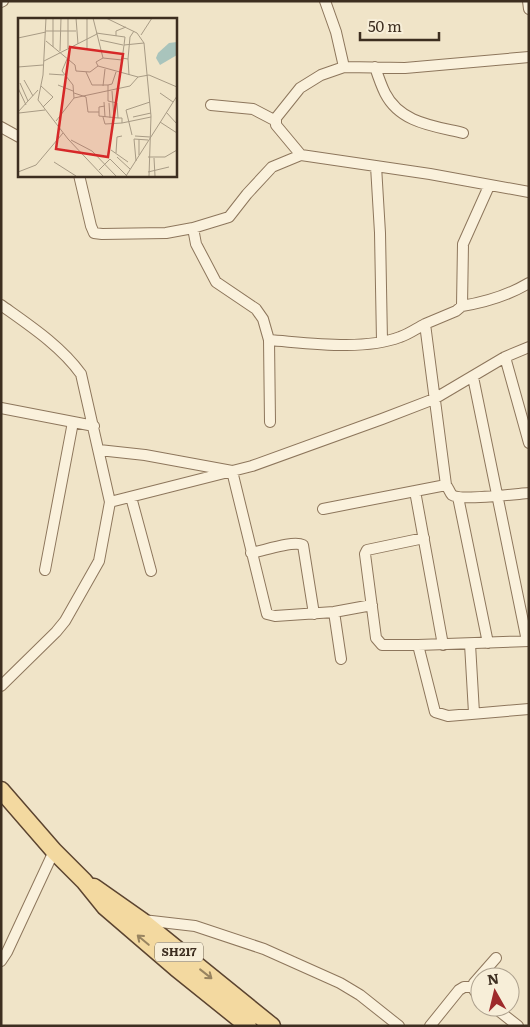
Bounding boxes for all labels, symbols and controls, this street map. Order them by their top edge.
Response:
scale bar [360,10,439,42]
text: 50 m [368,14,402,37]
inset map [18,18,176,176]
one-way arrow [137,934,150,945]
road number: SH217 [155,942,203,962]
north arrow [470,967,520,1017]
text: N [486,967,501,989]
one-way arrow [199,968,212,979]

